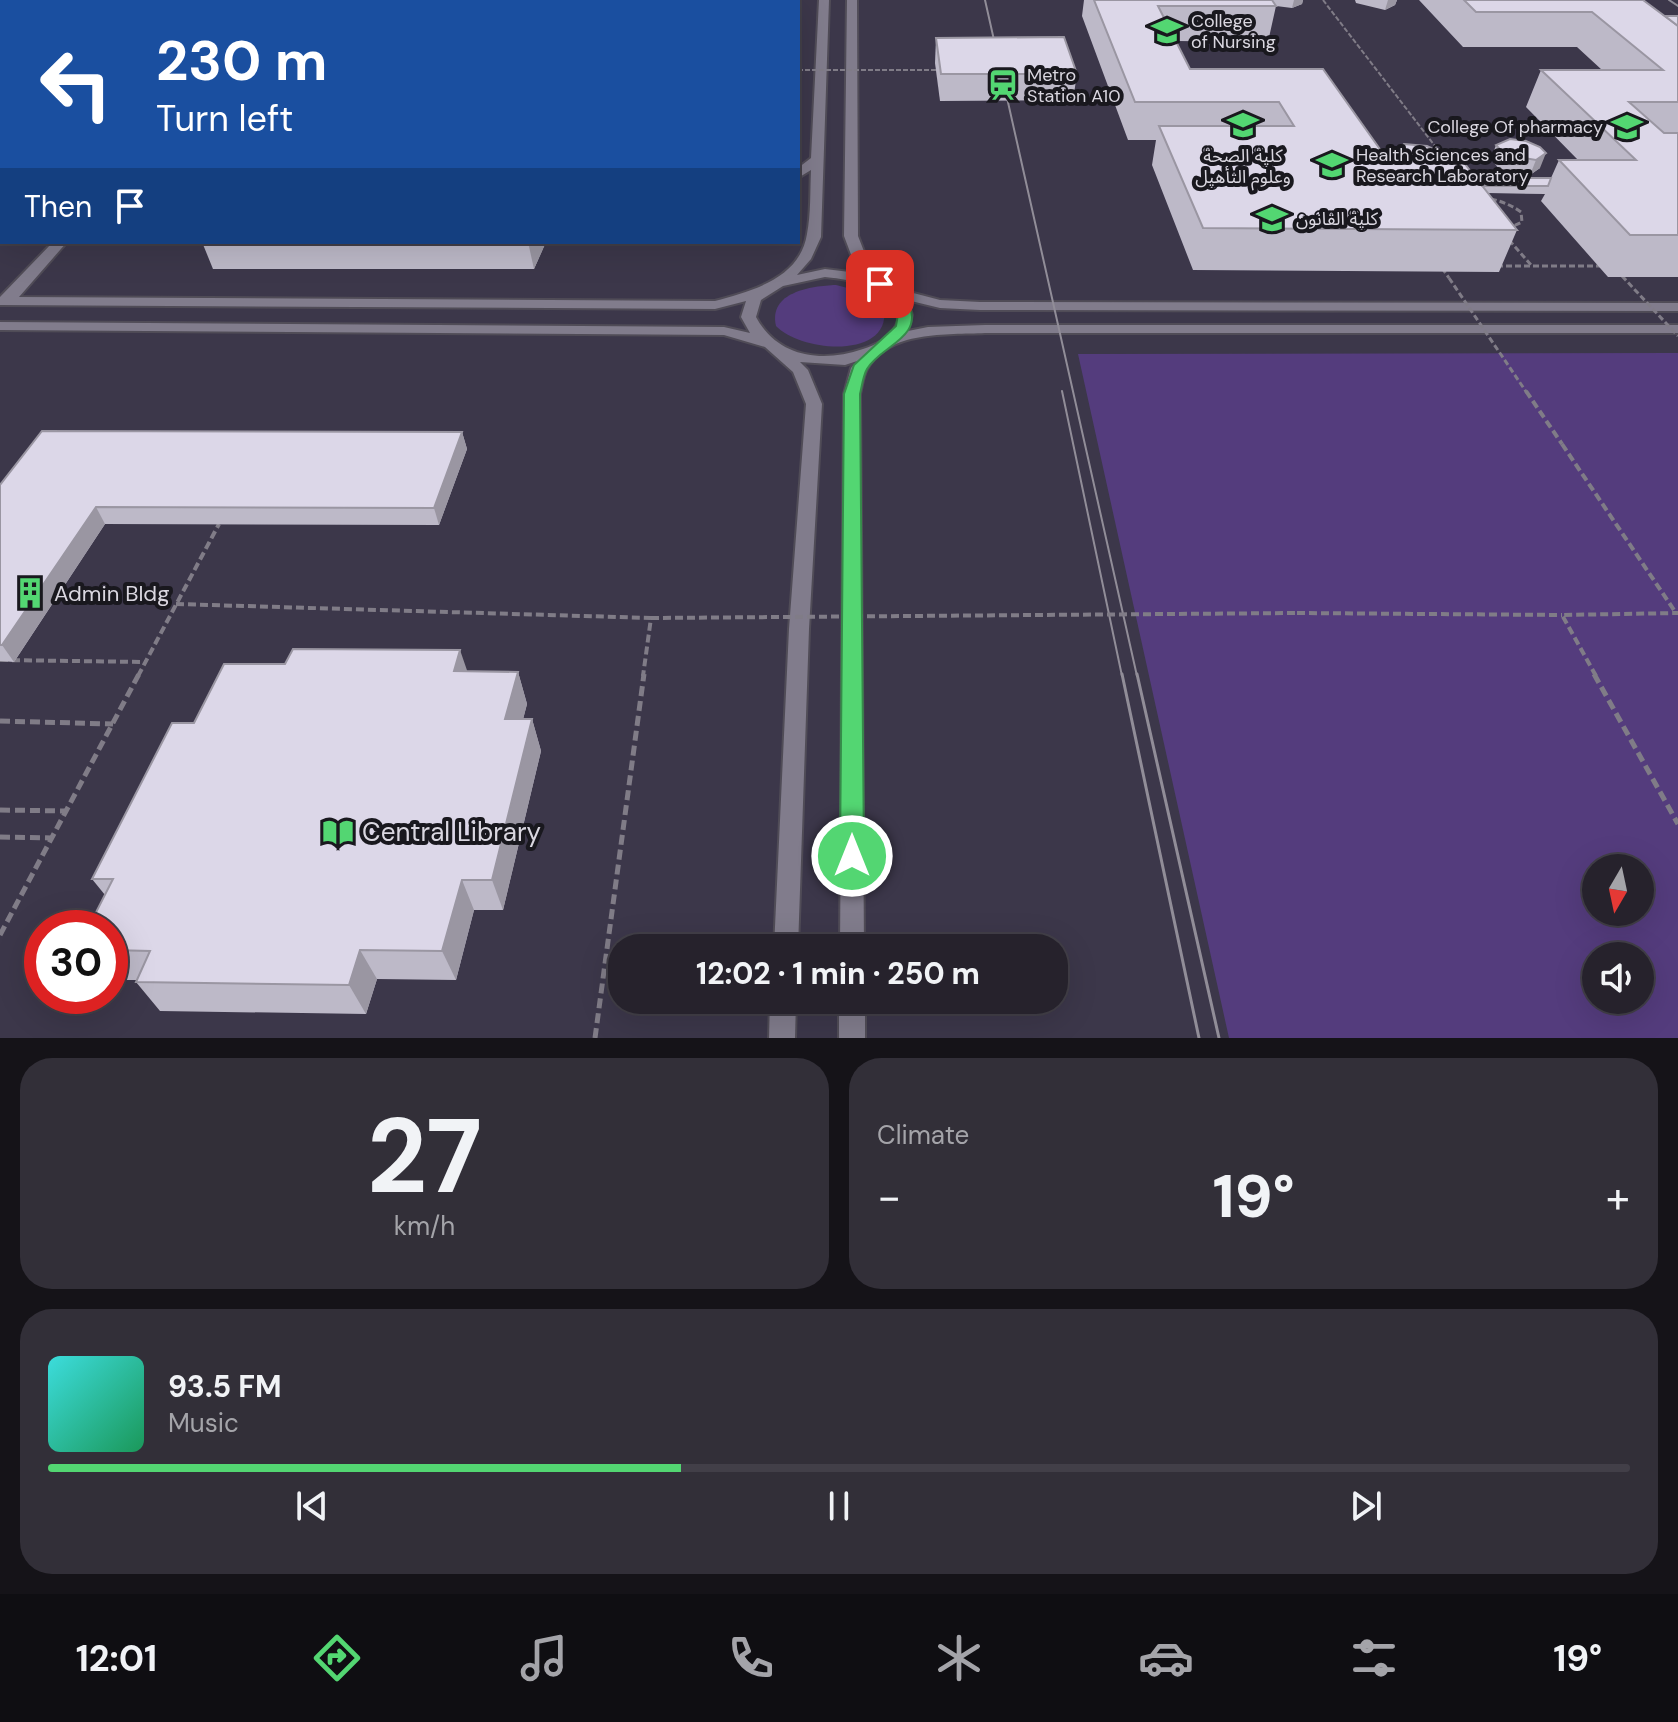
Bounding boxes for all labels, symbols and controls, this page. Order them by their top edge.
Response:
place label: College of Nursing [1191,9,1276,54]
school or university icon: College of Nursing [1150,14,1184,48]
text: 230 m [156,24,327,97]
icon: left [24,32,128,136]
place label: Metro Station A10 [1027,63,1121,108]
station icon: Metro Station A10 [986,68,1020,102]
text: Turn left [156,95,293,142]
school or university icon: كلية الصحة وعلوم التأهيل [1226,108,1260,142]
school or university icon: College Of pharmacy [1610,110,1644,144]
place label: College Of pharmacy [1427,115,1603,139]
place label: Health Sciences and Research Laboratory [1356,143,1529,188]
place label: كلية الصحة وعلوم التأهيل [1195,144,1291,191]
school or university icon: Health Sciences and Research Laboratory [1315,148,1349,182]
icon: arrive [108,184,152,228]
text: Then [24,187,92,226]
school or university icon: كلية القانون [1255,202,1289,236]
place label: كلية القانون [1296,207,1378,231]
pin [846,250,914,318]
icon: arrive [858,262,902,306]
building icon: Admin Bldg [13,576,47,610]
place label: Admin Bldg [54,579,169,608]
position arrow [810,814,894,898]
library icon: Central Library [321,815,355,849]
place label: Central Library [362,815,541,849]
north arrow [1582,854,1654,926]
map controls [1582,854,1654,1014]
speed limit sign: 30 [24,910,128,1014]
button: sound [1582,942,1654,1014]
text: 12:02 · 1 min · 250 m [696,954,980,993]
text: 27 [367,1089,482,1224]
text: Climate [877,1118,969,1152]
text: 19° [1212,1157,1295,1236]
text: − [877,1168,901,1226]
text: + [1606,1168,1630,1226]
text: km/h [394,1209,455,1243]
text: 93.5 FM [168,1367,281,1406]
text: Music [168,1406,239,1440]
icon: previous [290,1484,334,1528]
icon: pause [817,1484,861,1528]
icon: next [1344,1484,1388,1528]
icon: directions [309,1630,365,1686]
icon: music [516,1630,572,1686]
icon: phone [723,1630,779,1686]
icon: climate [931,1630,987,1686]
icon: car [1138,1630,1194,1686]
icon: filters [1346,1630,1402,1686]
text: 12:01 [76,1635,157,1682]
text: 19° [1553,1635,1602,1682]

